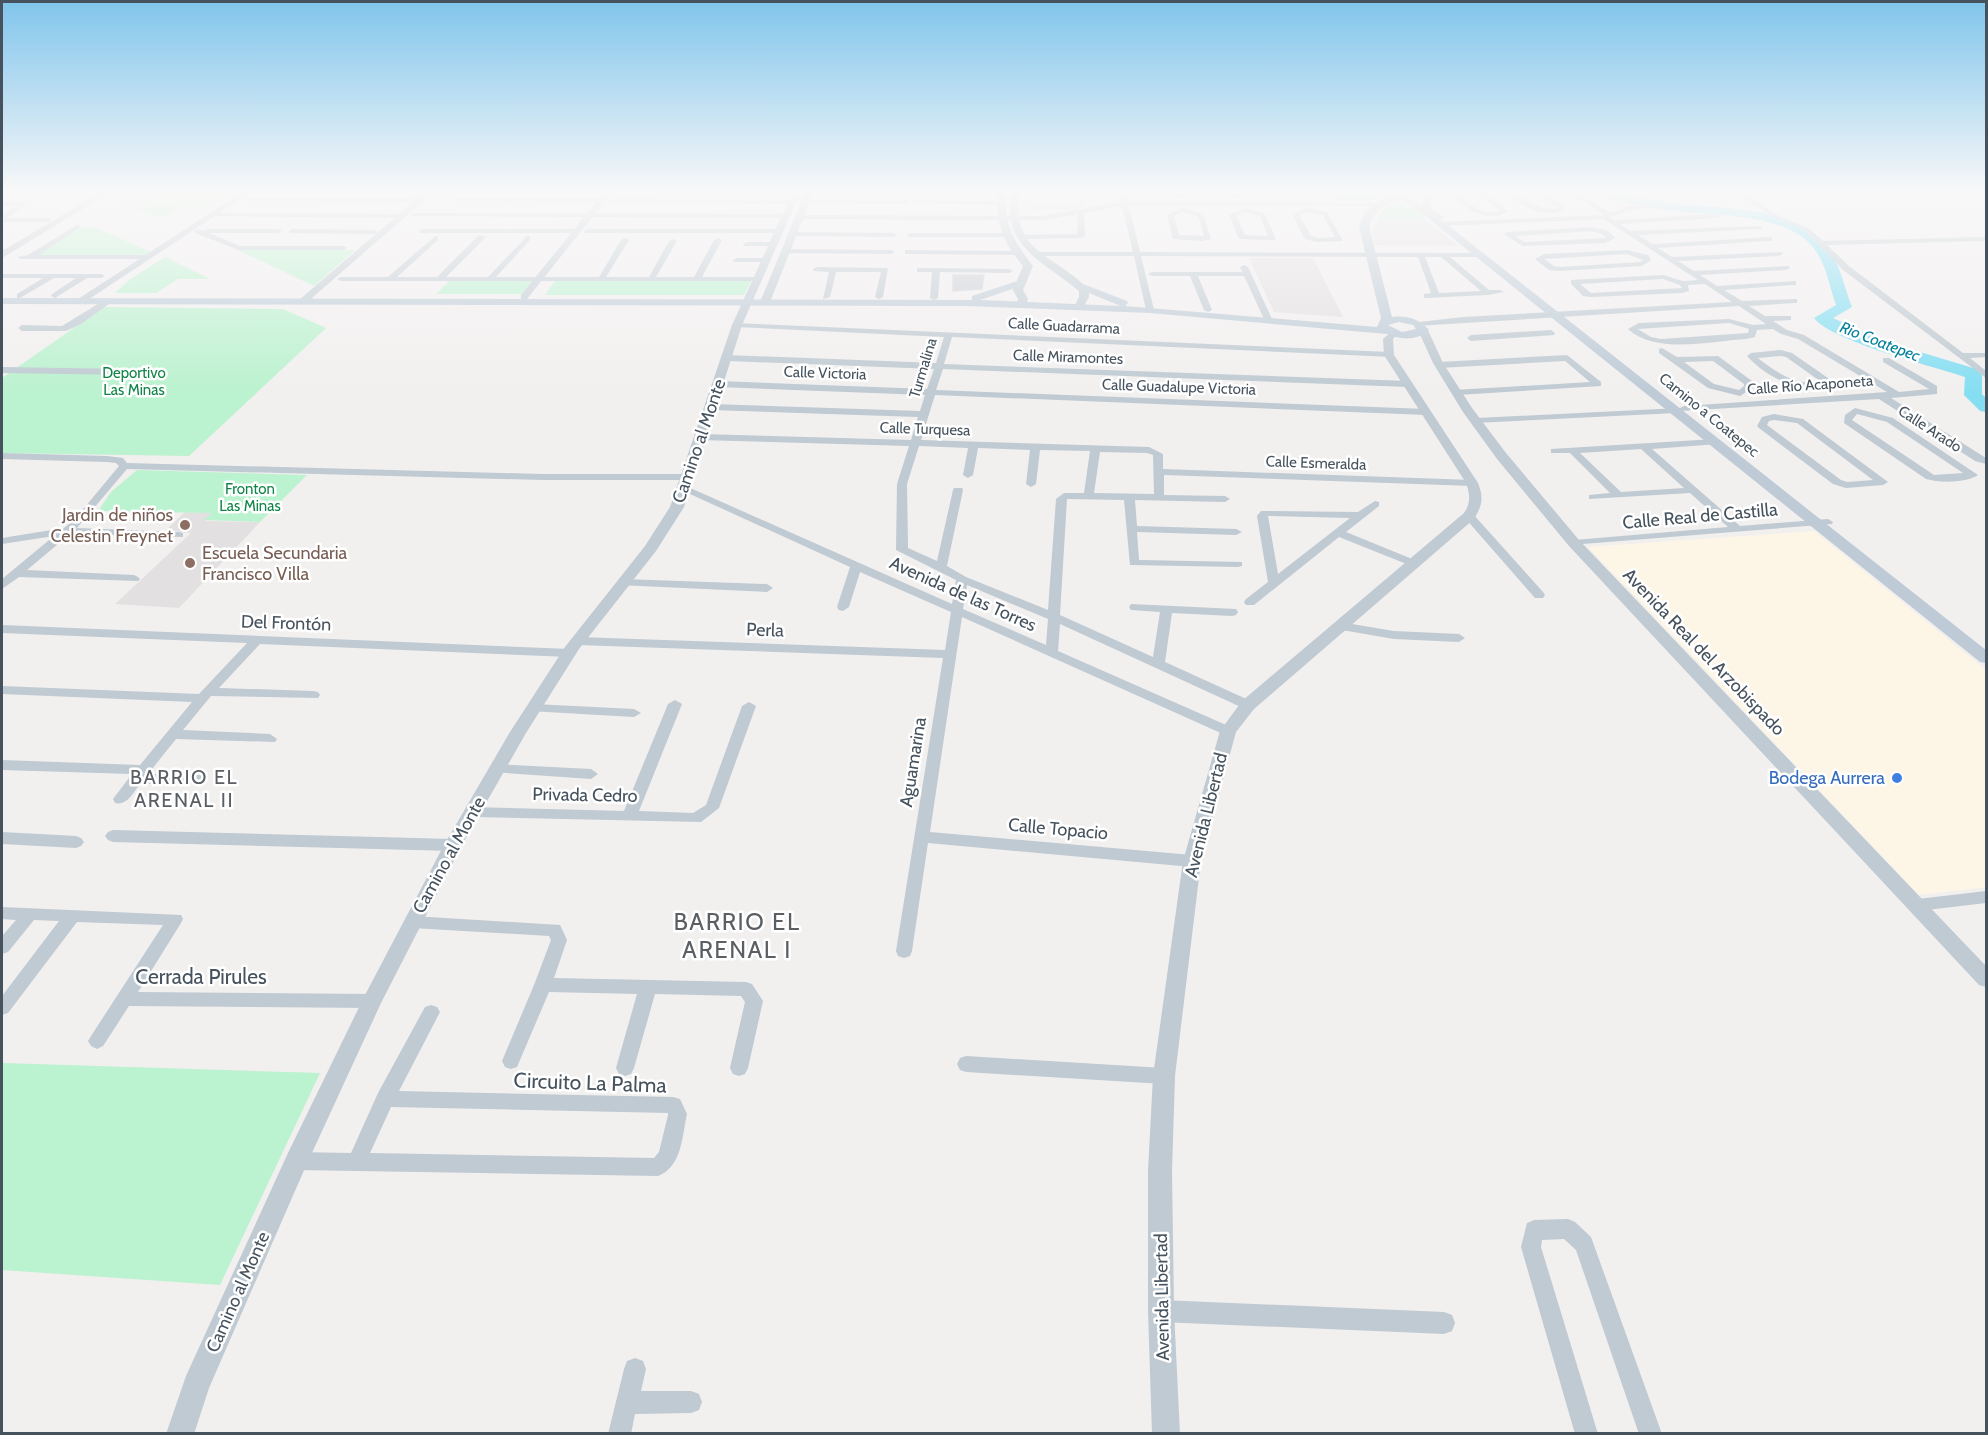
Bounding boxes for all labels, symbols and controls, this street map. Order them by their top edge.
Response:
street label: Calle Guadarrama [1008,314,1121,338]
water label: Rio Coatepec [1837,318,1923,365]
street label: Turmalina [905,335,941,400]
street label: Calle Miramontes [1013,346,1123,368]
street label: Calle Victoria [783,363,867,383]
park label: Deportivo Las Minas [102,364,166,399]
street label: Camino a Coatepec [1655,369,1763,461]
street label: Calle Río Acaponeta [1746,372,1874,398]
street label: Calle Guadalupe Victoria [1102,375,1257,399]
street label: Camino al Monte [667,376,731,506]
street label: Calle Arado [1895,402,1965,456]
street label: Calle Turquesa [879,418,972,440]
street label: Calle Esmeralda [1265,452,1367,474]
park label: Fronton Las Minas [219,480,281,515]
street label: Calle Real de Castilla [1622,498,1779,534]
place label: Jardin de niños Celestin Freynet [51,504,173,547]
marker: Jardin de niños Celestin Freynet [178,518,192,532]
place label: Escuela Secundaria Francisco Villa [202,542,348,585]
street label: Avenida de las Torres [886,552,1040,636]
marker: Escuela Secundaria Francisco Villa [183,556,197,570]
street label: Avenida Real del Arzobispado [1618,564,1790,740]
street label: Del Frontón [240,610,332,636]
street label: Perla [746,618,785,642]
street label: Aguamarina [895,715,931,808]
street label: Avenida Libertad [1180,751,1232,879]
district label: BARRIO EL ARENAL II [130,765,238,812]
place label: Bodega Aurrera [1769,767,1885,789]
marker: Bodega Aurrera [1890,771,1904,785]
street label: Privada Cedro [532,783,638,807]
street label: Camino al Monte [408,793,490,917]
street label: Calle Topacio [1007,814,1109,844]
district label: BARRIO EL ARENAL I [674,907,800,964]
street label: Cerrada Pirules [135,964,267,989]
street label: Circuito La Palma [513,1067,667,1098]
street label: Camino al Monte [202,1228,274,1356]
street label: Avenida Libertad [1150,1233,1174,1361]

